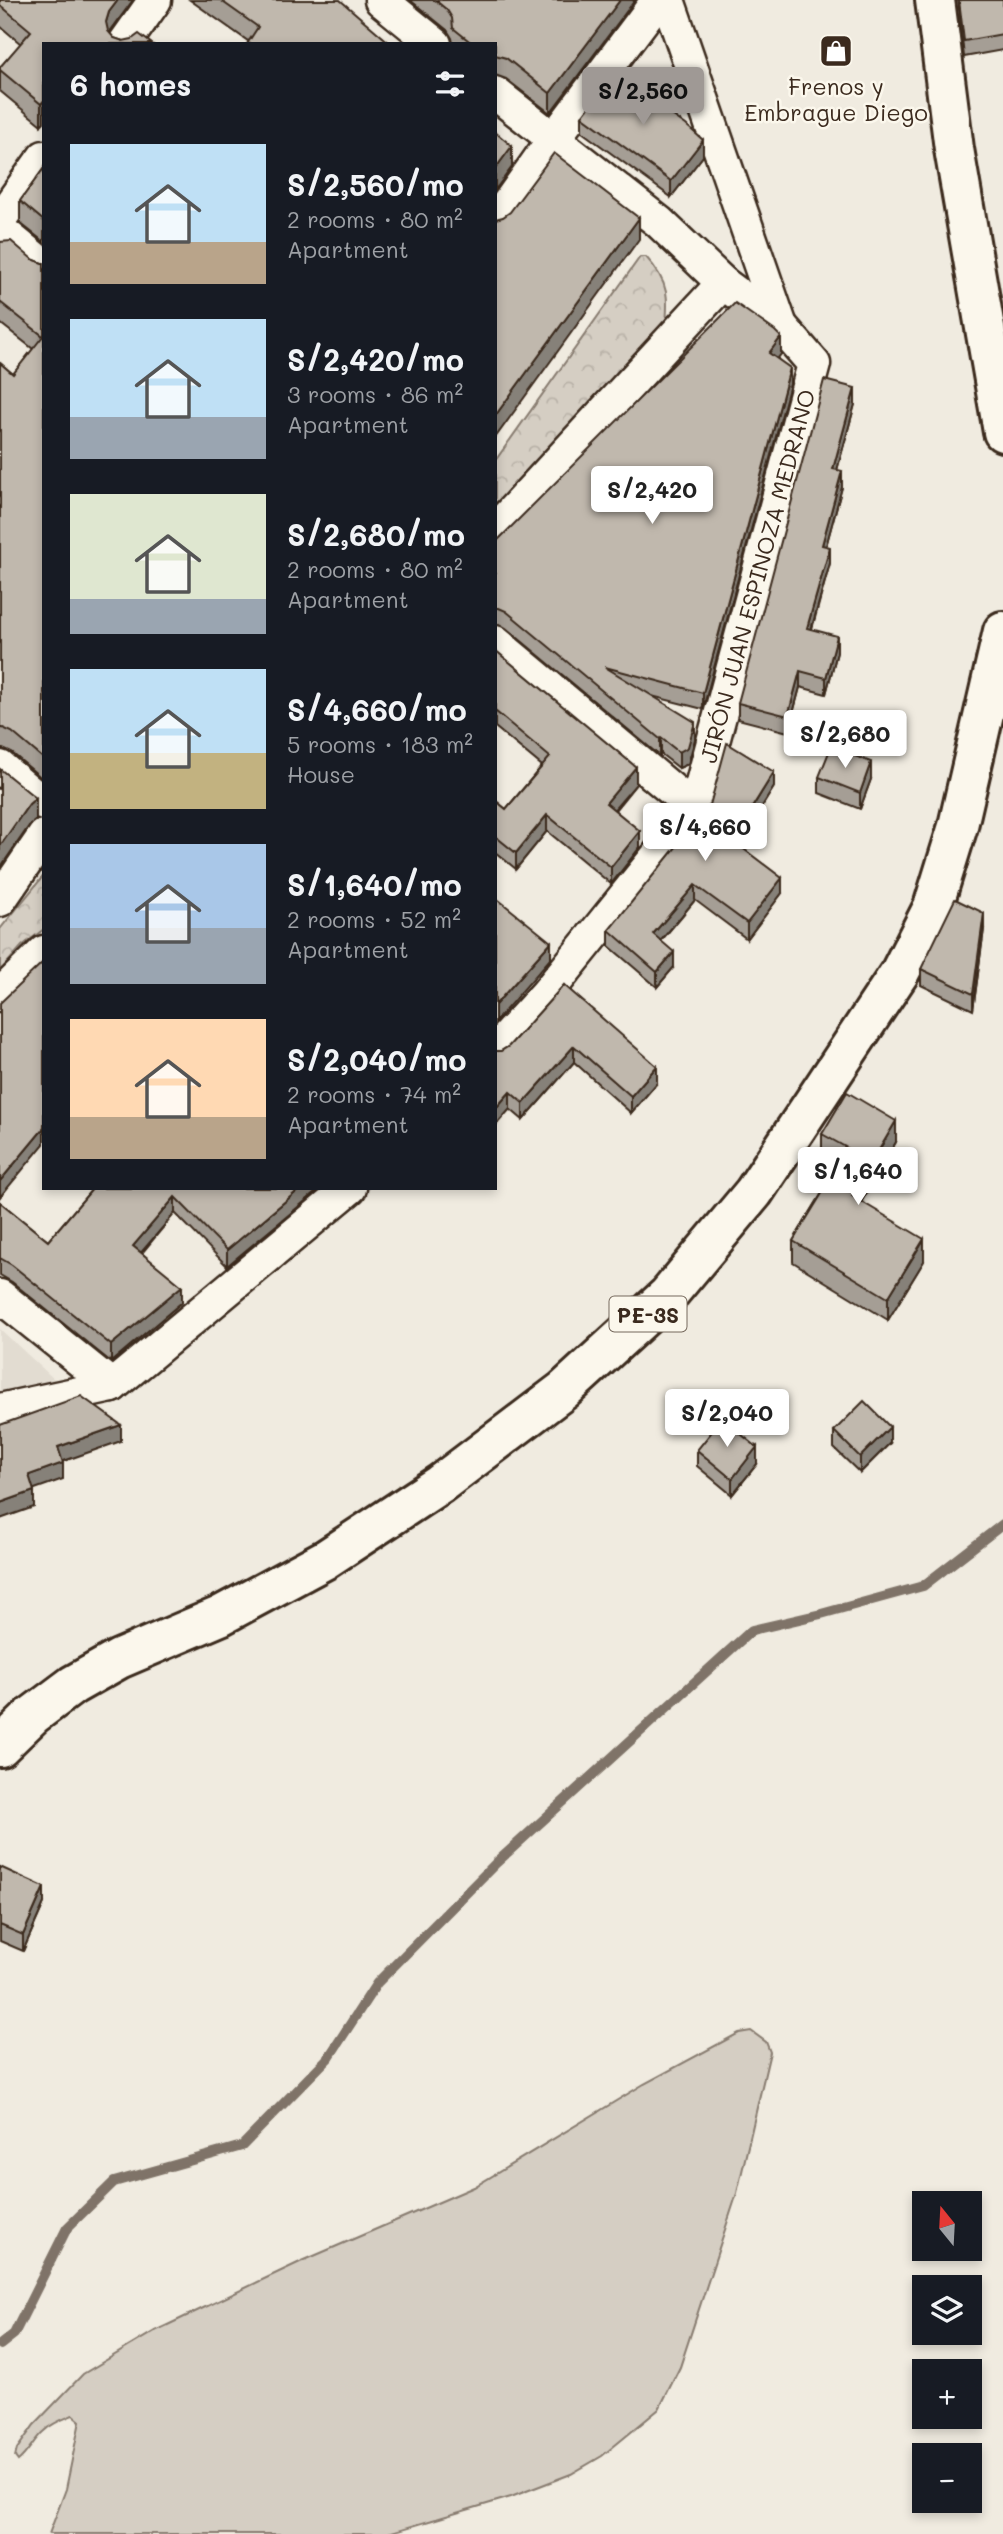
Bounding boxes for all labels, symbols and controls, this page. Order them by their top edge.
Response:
shop icon: Frenos y Embrague Diego [817,32,855,70]
text: 6 homes [70,64,191,104]
icon: filters [431,65,469,103]
pin: S/2,560 [578,68,708,127]
place label: Frenos y Embrague Diego [744,71,928,127]
text: S/2,560 [598,75,688,105]
text: S/2,560/mo [287,164,464,204]
icon: home [126,172,210,256]
text: 2 rooms · 80 m² [287,204,463,234]
text: Apartment [287,234,409,264]
text: S/2,420/mo [287,339,464,379]
icon: home [126,347,210,431]
text: 3 rooms · 86 m² [287,379,463,409]
street label: JIRÓN JUAN ESPINOZA MEDRANO [693,386,821,766]
text: Apartment [287,409,409,439]
pin: S/2,420 [587,466,717,526]
text: S/2,420 [607,474,697,504]
text: S/2,680/mo [287,514,465,554]
icon: home [126,522,210,606]
text: 2 rooms · 80 m² [287,554,463,584]
text: Apartment [287,584,409,614]
text: S/4,660/mo [287,689,467,729]
icon: home [126,697,210,781]
pin: S/2,680 [780,710,910,770]
text: S/2,680 [800,718,890,748]
text: 5 rooms · 183 m² [287,729,473,759]
text: House [287,759,355,789]
pin: S/4,660 [640,804,770,863]
text: S/4,660 [659,811,751,841]
text: S/1,640/mo [287,864,462,904]
icon: home [126,872,210,956]
text: 2 rooms · 52 m² [287,904,461,934]
text: Apartment [287,934,409,964]
text: S/2,040/mo [287,1039,466,1079]
icon: home [126,1047,210,1131]
text: 2 rooms · 74 m² [287,1079,461,1109]
text: Apartment [287,1109,409,1139]
pin: S/1,640 [793,1148,923,1207]
text: S/1,640 [814,1155,902,1185]
road number: PE-3S [610,1296,686,1332]
pin: S/2,040 [662,1390,792,1449]
text: S/2,040 [681,1397,773,1427]
north arrow [912,2191,982,2261]
map controls [912,2191,982,2513]
button: layers [912,2275,982,2345]
button: + [912,2359,982,2429]
button: − [912,2443,982,2513]

